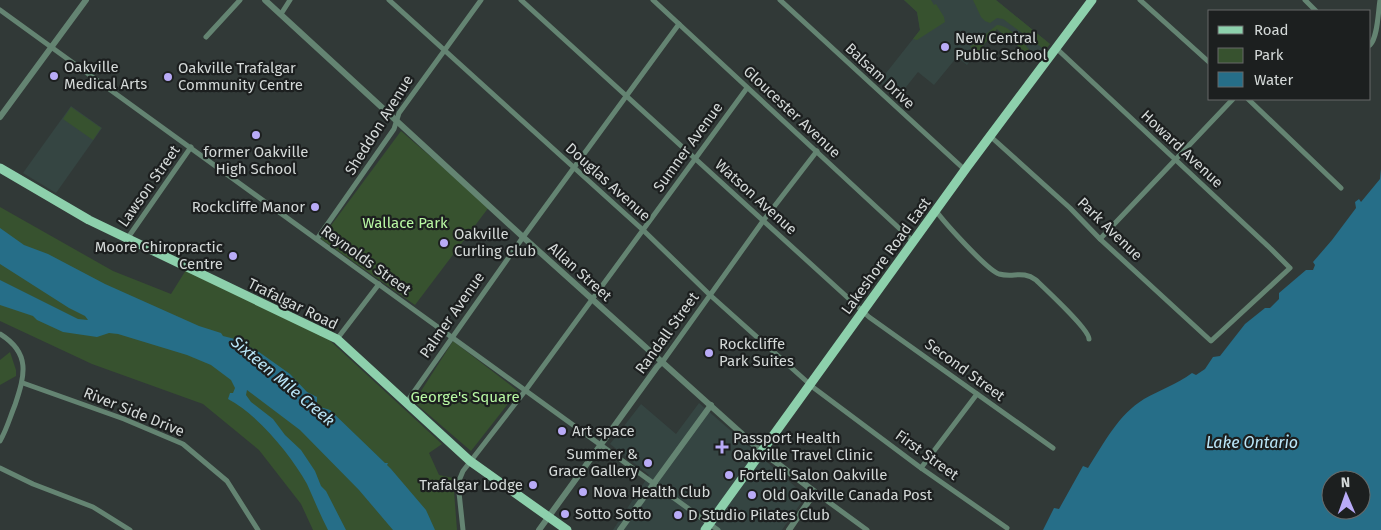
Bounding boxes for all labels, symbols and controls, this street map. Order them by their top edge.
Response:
legend [1208,10,1371,100]
text: Road [1254,21,1289,39]
place label: New Central Public School [955,29,1047,64]
street label: Balsam Drive [841,39,919,113]
marker: New Central Public School [939,41,951,53]
text: Park [1254,46,1284,64]
place label: Oakville Medical Arts [64,58,147,93]
place label: Oakville Trafalgar Community Centre [178,59,303,94]
street label: Gloucester Avenue [740,62,844,162]
marker: Oakville Medical Arts [48,70,60,82]
marker: Oakville Trafalgar Community Centre [162,71,174,83]
text: Water [1254,71,1293,89]
street label: Sheddon Avenue [341,72,417,178]
street label: Sumner Avenue [649,99,727,195]
street label: Howard Avenue [1137,106,1227,192]
marker: former Oakville High School [250,129,262,141]
street label: Douglas Avenue [562,139,654,225]
street label: Lawson Street [114,141,184,230]
place label: former Oakville High School [204,143,308,178]
street label: Watson Avenue [711,156,801,238]
street label: Lakeshore Road East [838,194,935,318]
street label: Park Avenue [1074,194,1146,264]
place label: Rockcliffe Manor [192,198,305,216]
marker: Rockcliffe Manor [309,201,321,213]
park label: Wallace Park [362,214,448,232]
street label: Reynolds Street [317,221,415,299]
place label: Oakville Curling Club [454,225,536,260]
marker: Oakville Curling Club [438,237,450,249]
place label: Moore Chiropractic Centre [95,238,223,273]
street label: Allan Street [545,239,616,305]
marker: Moore Chiropractic Centre [227,250,239,262]
street label: Palmer Avenue [416,269,488,361]
street label: Trafalgar Road [245,274,341,334]
street label: Randall Street [631,288,703,377]
water label: Sixteen Mile Creek [227,332,339,430]
place label: Rockcliffe Park Suites [719,335,794,370]
street label: Second Street [922,335,1009,405]
marker: Rockcliffe Park Suites [703,347,715,359]
street label: River Side Drive [81,384,187,440]
park label: George's Square [410,388,520,406]
place label: Art space [572,422,635,440]
marker: Art space [556,425,568,437]
street label: First Street [892,426,963,484]
place label: Passport Health Oakville Travel Clinic [733,429,873,464]
water label: Lake Ontario [1206,433,1298,452]
marker: Passport Health Oakville Travel Clinic [715,440,729,454]
place label: Summer & Grace Gallery [549,445,639,480]
marker: Summer & Grace Gallery [642,457,654,469]
place label: Fortelli Salon Oakville [739,466,887,484]
marker: Fortelli Salon Oakville [723,469,735,481]
north arrow [1321,470,1371,520]
text: N [1341,474,1351,491]
place label: Trafalgar Lodge [419,476,523,494]
marker: Trafalgar Lodge [527,479,539,491]
place label: Nova Health Club [593,483,710,501]
marker: Nova Health Club [577,486,589,498]
place label: Old Oakville Canada Post [762,486,933,504]
marker: Old Oakville Canada Post [746,489,758,501]
place label: Sotto Sotto [575,505,652,523]
place label: D Studio Pilates Club [688,506,830,524]
marker: Sotto Sotto [559,508,571,520]
marker: D Studio Pilates Club [672,509,684,521]

